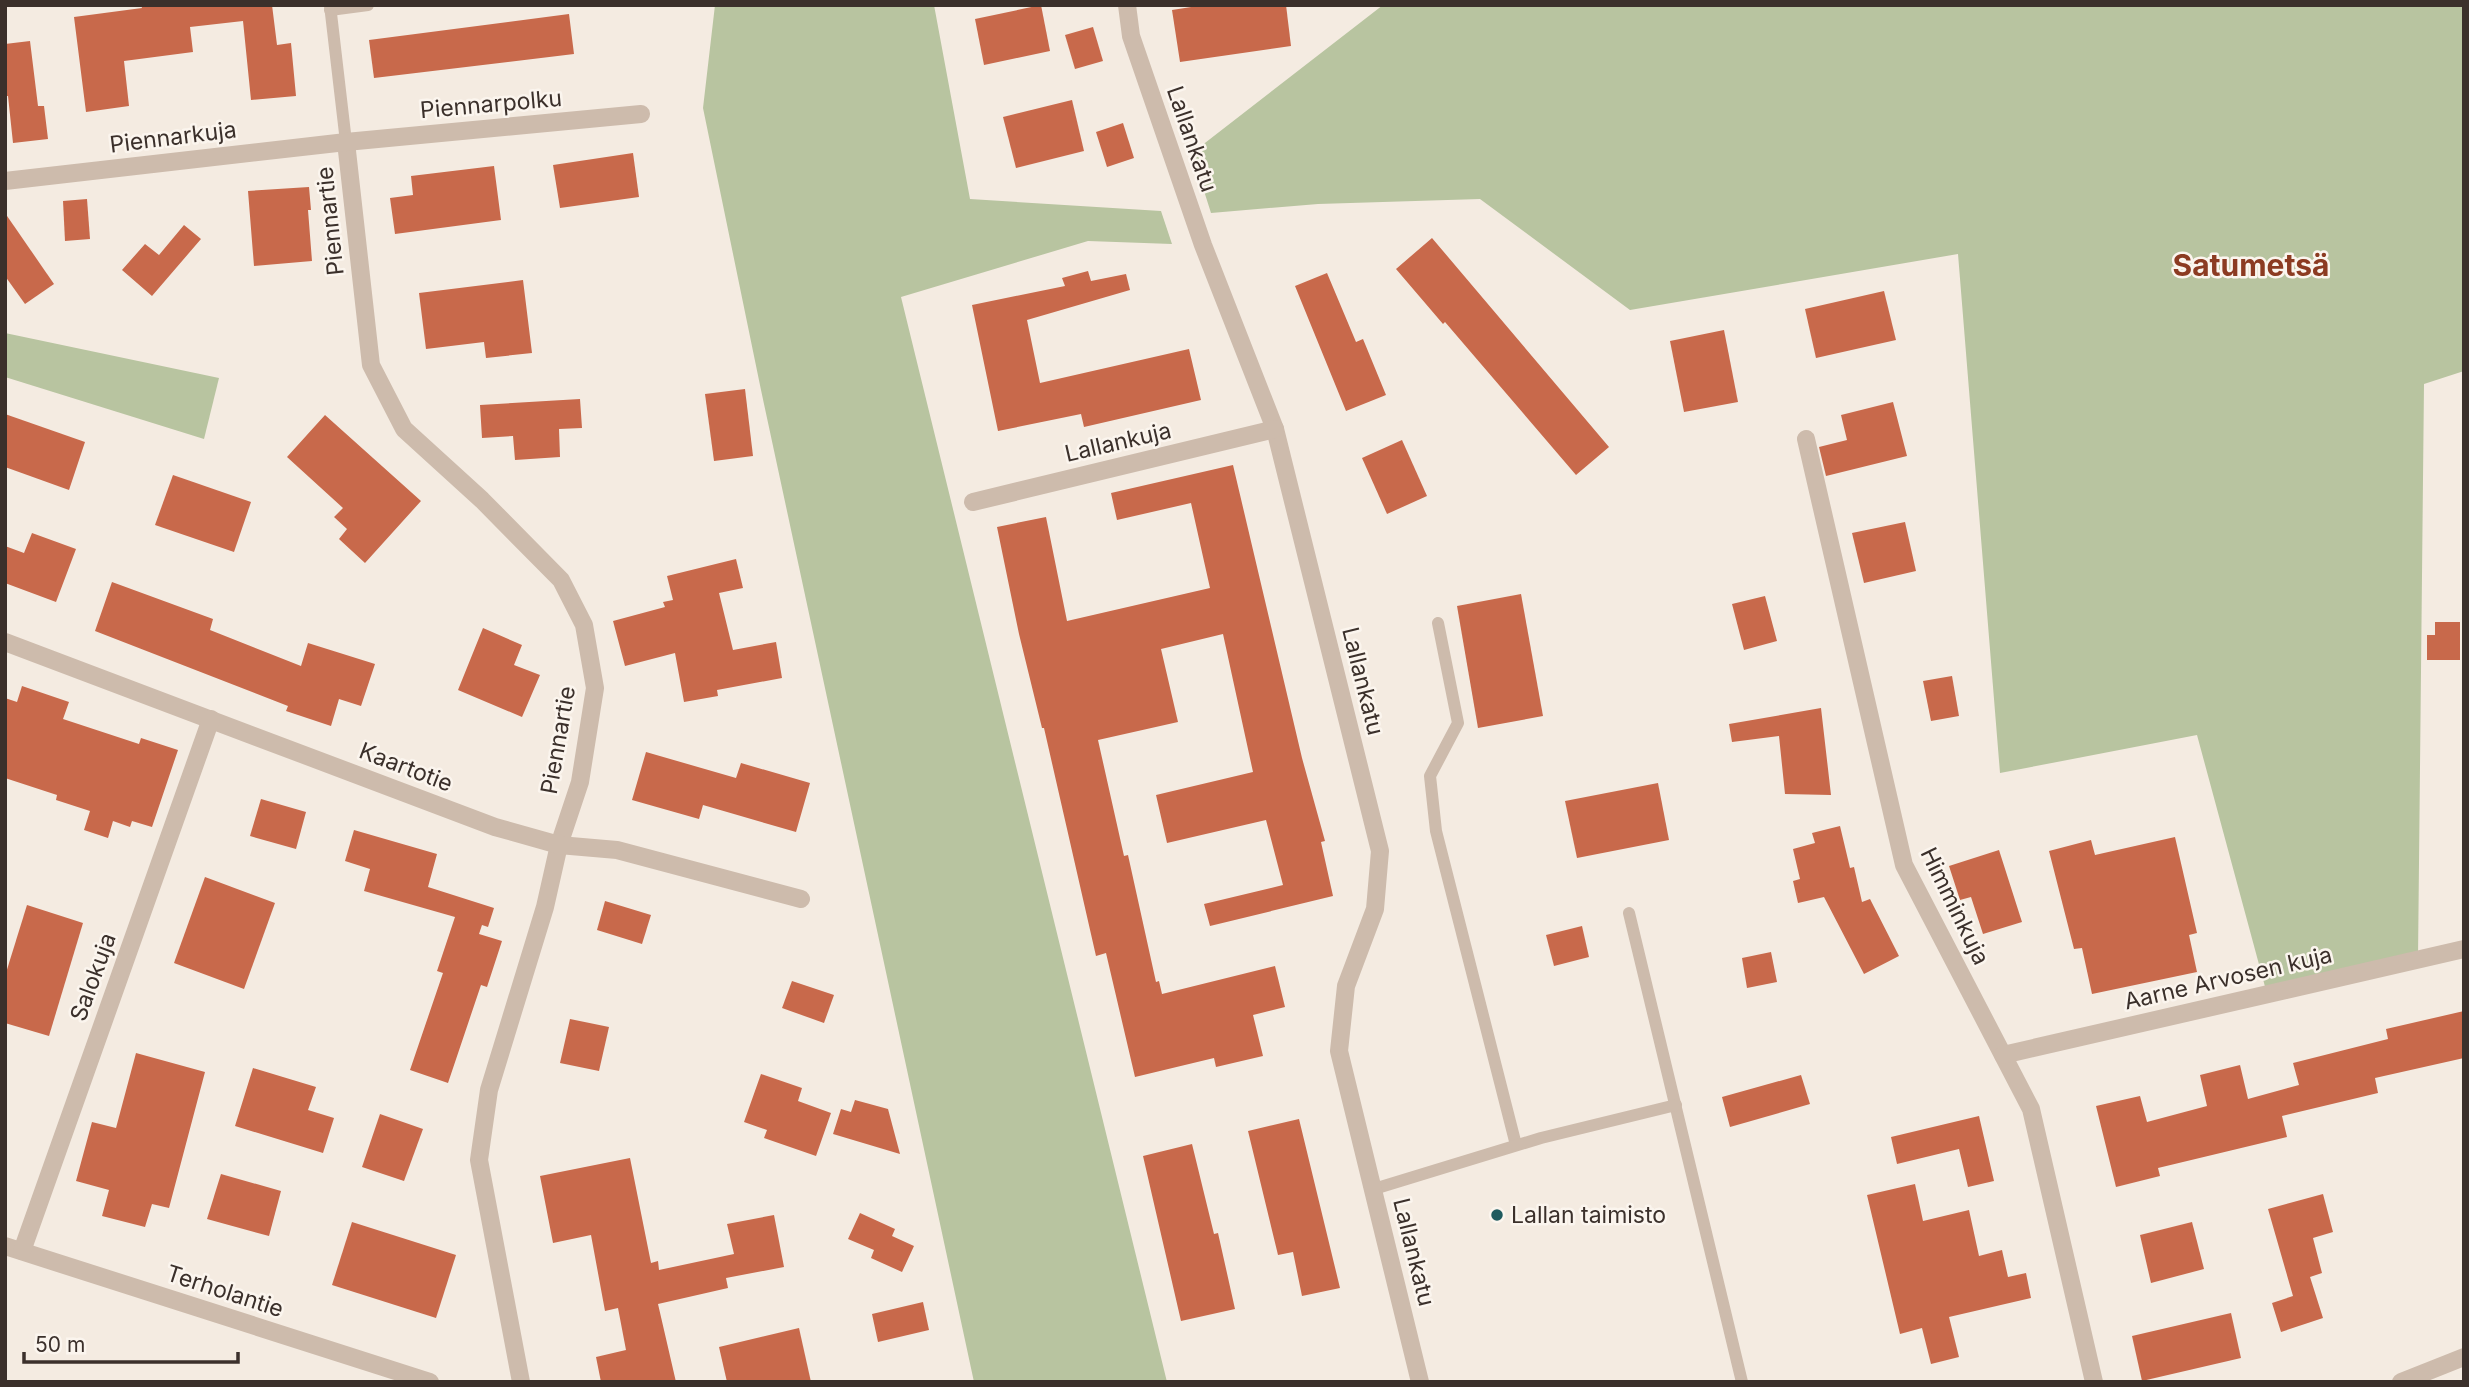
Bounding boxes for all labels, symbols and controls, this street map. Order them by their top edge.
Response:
street label: Lallankatu [1161,82,1223,196]
street label: Piennarpolku [419,84,563,124]
street label: Piennarkuja [108,115,238,159]
street label: Piennartie [310,165,350,277]
district label: Satumetsä [2173,247,2329,283]
street label: Lallankuja [1062,416,1174,468]
street label: Lallankatu [1336,624,1390,738]
street label: Piennartie [535,684,581,796]
street label: Kaartotie [355,736,457,798]
street label: Himminkuja [1915,843,1995,969]
street label: Salokuja [64,929,122,1025]
street label: Aarne Arvosen kuja [2121,940,2335,1016]
street label: Lallankatu [1387,1195,1441,1309]
place label: Lallan taimisto [1511,1201,1666,1229]
marker: Lallan taimisto [1489,1207,1505,1223]
street label: Terholantie [163,1259,287,1323]
scale bar [24,1320,238,1364]
text: 50 m [35,1332,85,1357]

